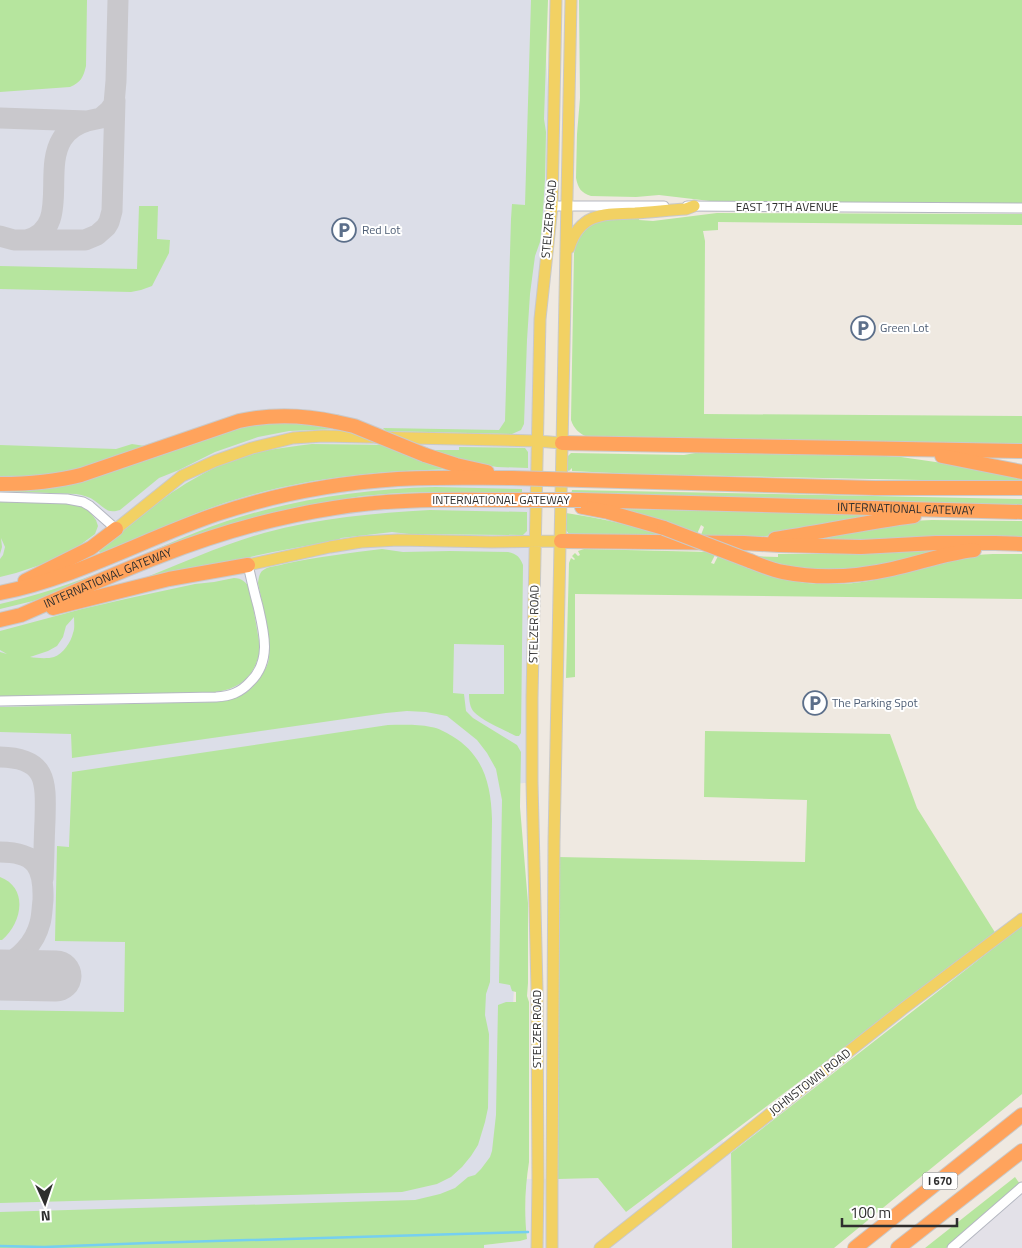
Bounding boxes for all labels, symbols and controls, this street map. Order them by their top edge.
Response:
street label: STELZER ROAD [536,179,561,259]
street label: EAST 17TH AVENUE [736,197,839,216]
parking icon: Red Lot [331,217,357,243]
place label: Red Lot [362,220,401,239]
parking icon: Green Lot [850,315,876,341]
place label: Green Lot [880,318,930,337]
street label: INTERNATIONAL GATEWAY [432,490,570,509]
street label: INTERNATIONAL GATEWAY [837,497,975,520]
street label: INTERNATIONAL GATEWAY [40,542,175,613]
street label: STELZER ROAD [523,584,544,663]
parking icon: The Parking Spot [802,690,828,716]
place label: The Parking Spot [832,693,918,712]
street label: STELZER ROAD [527,990,546,1068]
street label: JOHNSTOWN ROAD [765,1043,855,1120]
road number: I 670 [922,1172,958,1190]
north arrow [20,1178,70,1228]
scale bar [842,1196,957,1228]
text: 100 m [850,1201,891,1224]
text: N [40,1206,51,1227]

